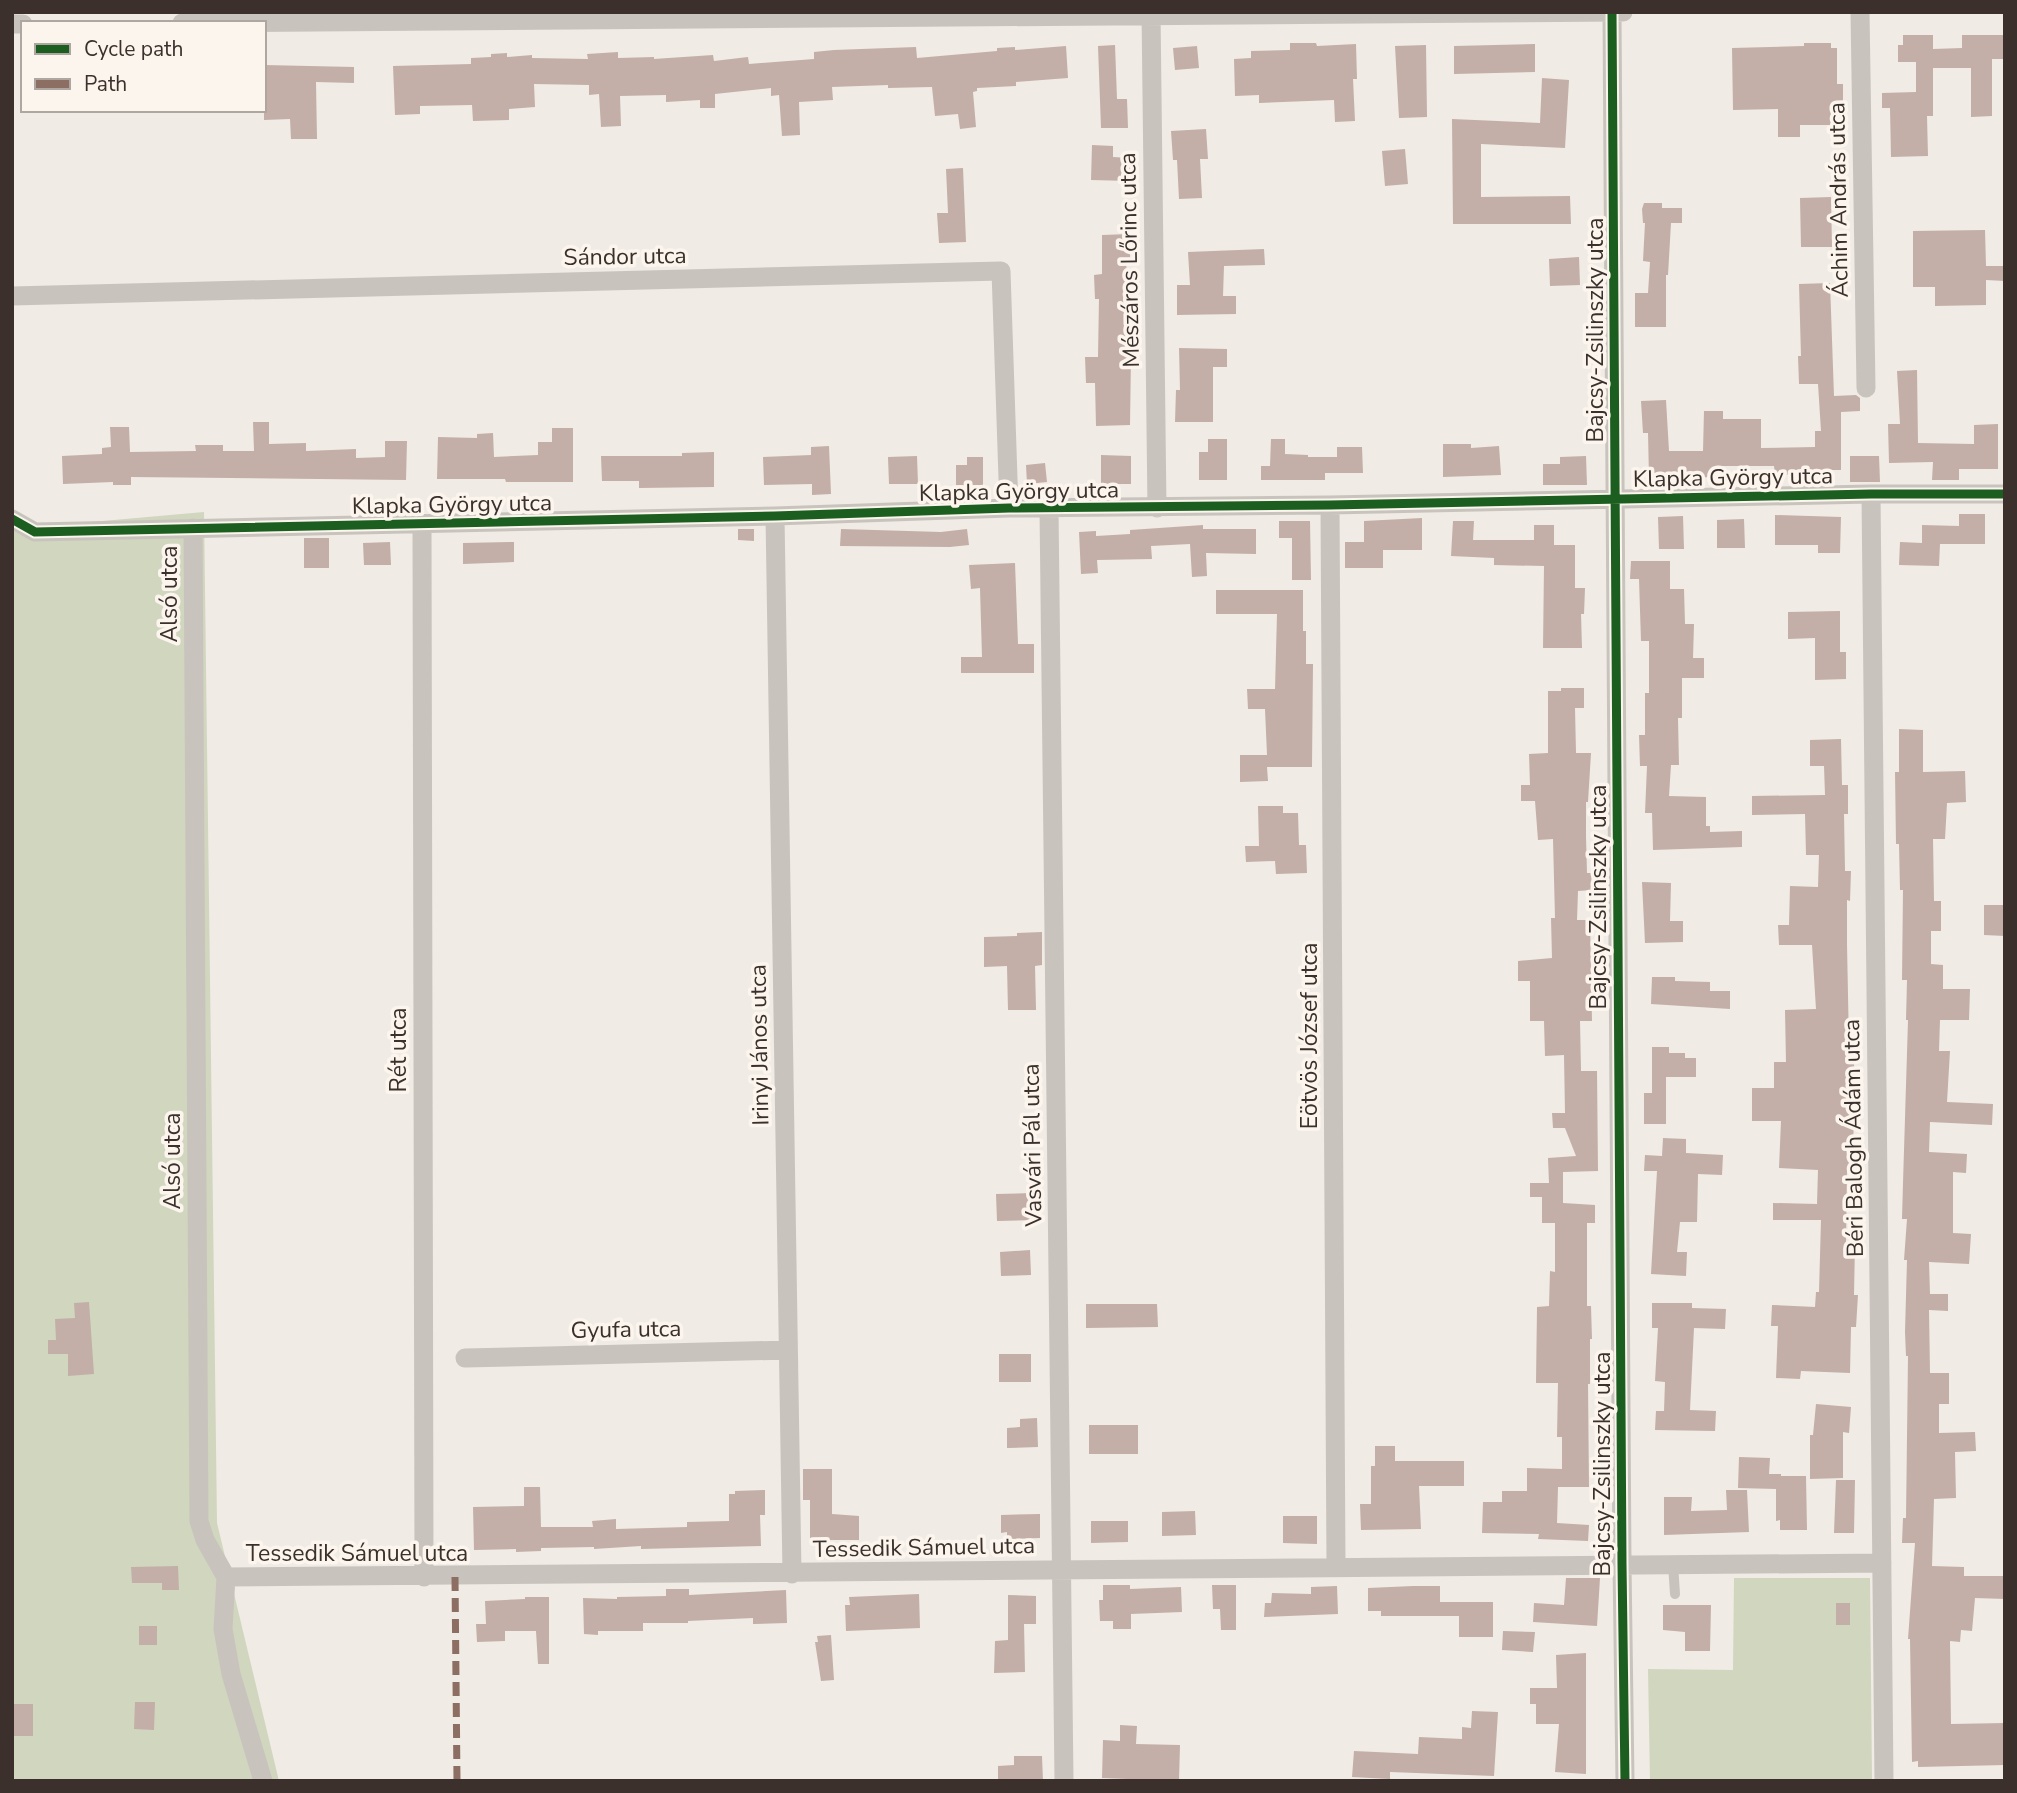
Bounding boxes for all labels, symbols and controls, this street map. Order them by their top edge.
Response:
legend [21,21,266,112]
text: Cycle path [84,35,183,63]
text: Path [84,70,127,98]
street label: Áchim András utca [1821,102,1856,298]
street label: Mészáros Lőrinc utca [1112,152,1147,368]
street label: Bajcsy-Zsilinszky utca [1580,218,1611,442]
street label: Sándor utca [563,240,687,273]
street label: Klapka György utca [1633,460,1833,495]
street label: Klapka György utca [919,474,1119,509]
street label: Klapka György utca [352,487,552,522]
street label: Alsó utca [154,546,185,642]
street label: Bajcsy-Zsilinszky utca [1583,785,1614,1009]
street label: Eötvös József utca [1294,943,1325,1129]
street label: Irinyi János utca [743,964,776,1126]
street label: Rét utca [383,1008,414,1092]
street label: Béri Balogh Ádám utca [1836,1019,1871,1257]
street label: Vasvári Pál utca [1016,1063,1049,1228]
street label: Alsó utca [157,1113,188,1209]
street label: Gyufa utca [570,1313,682,1346]
street label: Bajcsy-Zsilinszky utca [1587,1352,1618,1576]
street label: Tessedik Sámuel utca [813,1530,1035,1565]
street label: Tessedik Sámuel utca [246,1538,468,1569]

